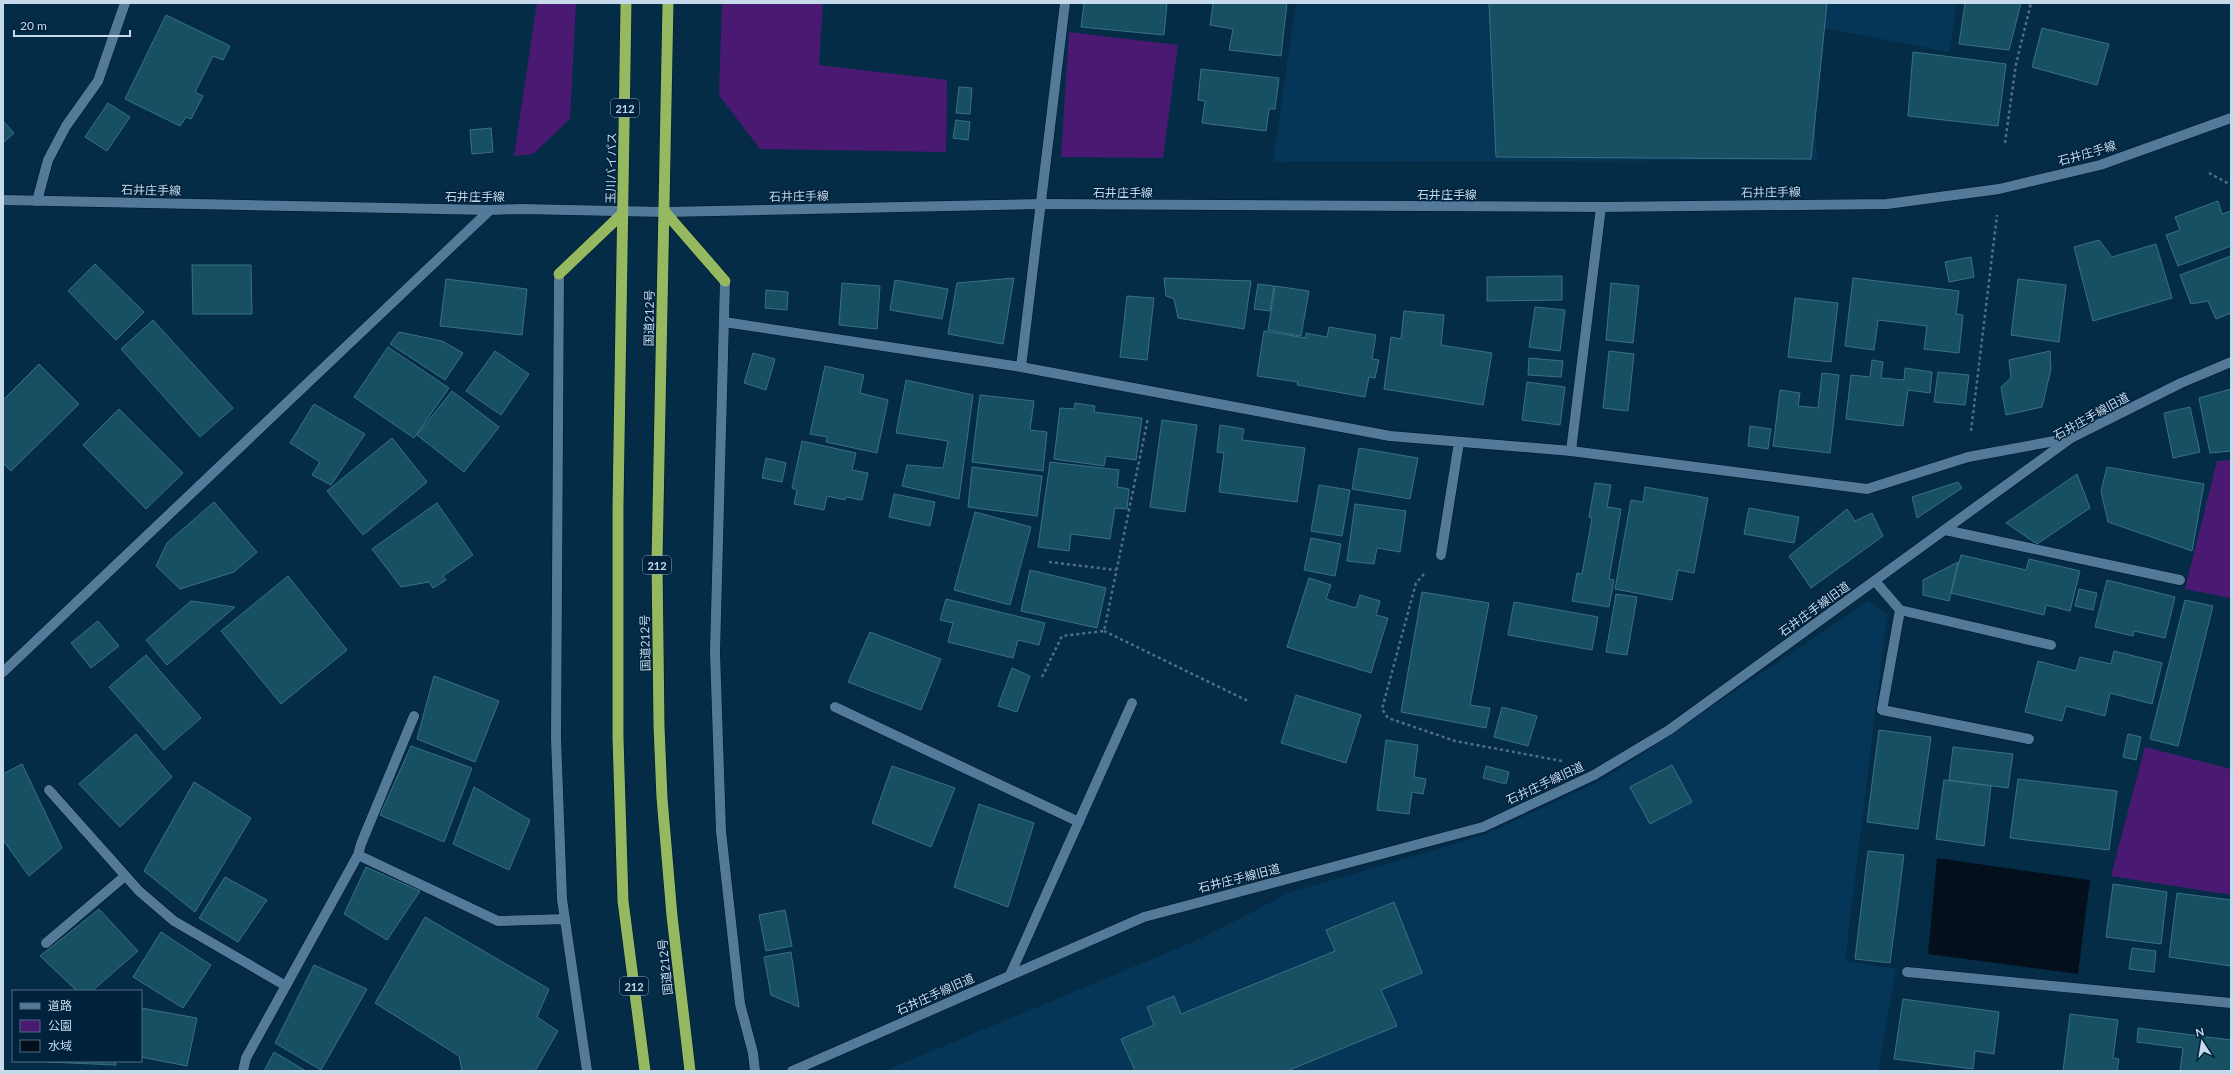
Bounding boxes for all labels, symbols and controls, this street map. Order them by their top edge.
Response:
scale bar [14,12,130,38]
text: 20 m [20,18,47,33]
road number: 212 [611,99,639,117]
street label: 玉川バイパス [603,132,619,204]
street label: 石井庄手線 [2056,138,2118,168]
street label: 石井庄手線 [121,182,181,198]
street label: 石井庄手線 [1741,184,1801,200]
street label: 石井庄手線 [1093,185,1153,200]
street label: 石井庄手線 [1417,187,1477,202]
street label: 石井庄手線 [769,188,829,204]
street label: 石井庄手線 [445,189,505,204]
street label: 国道212号 [641,289,657,347]
street label: 石井庄手線旧道 [2051,389,2131,443]
road number: 212 [643,556,671,574]
street label: 石井庄手線旧道 [1776,578,1852,640]
street label: 国道212号 [637,614,653,672]
street label: 石井庄手線旧道 [1504,758,1586,808]
street label: 石井庄手線旧道 [1196,861,1282,895]
street label: 国道212号 [655,938,675,996]
street label: 石井庄手線旧道 [894,970,976,1018]
road number: 212 [620,977,648,995]
legend [12,990,142,1062]
text: 道路 [48,998,72,1013]
text: 公園 [48,1018,72,1033]
north arrow [2182,1022,2222,1062]
text: N [2194,1024,2205,1039]
text: 水域 [48,1038,72,1053]

